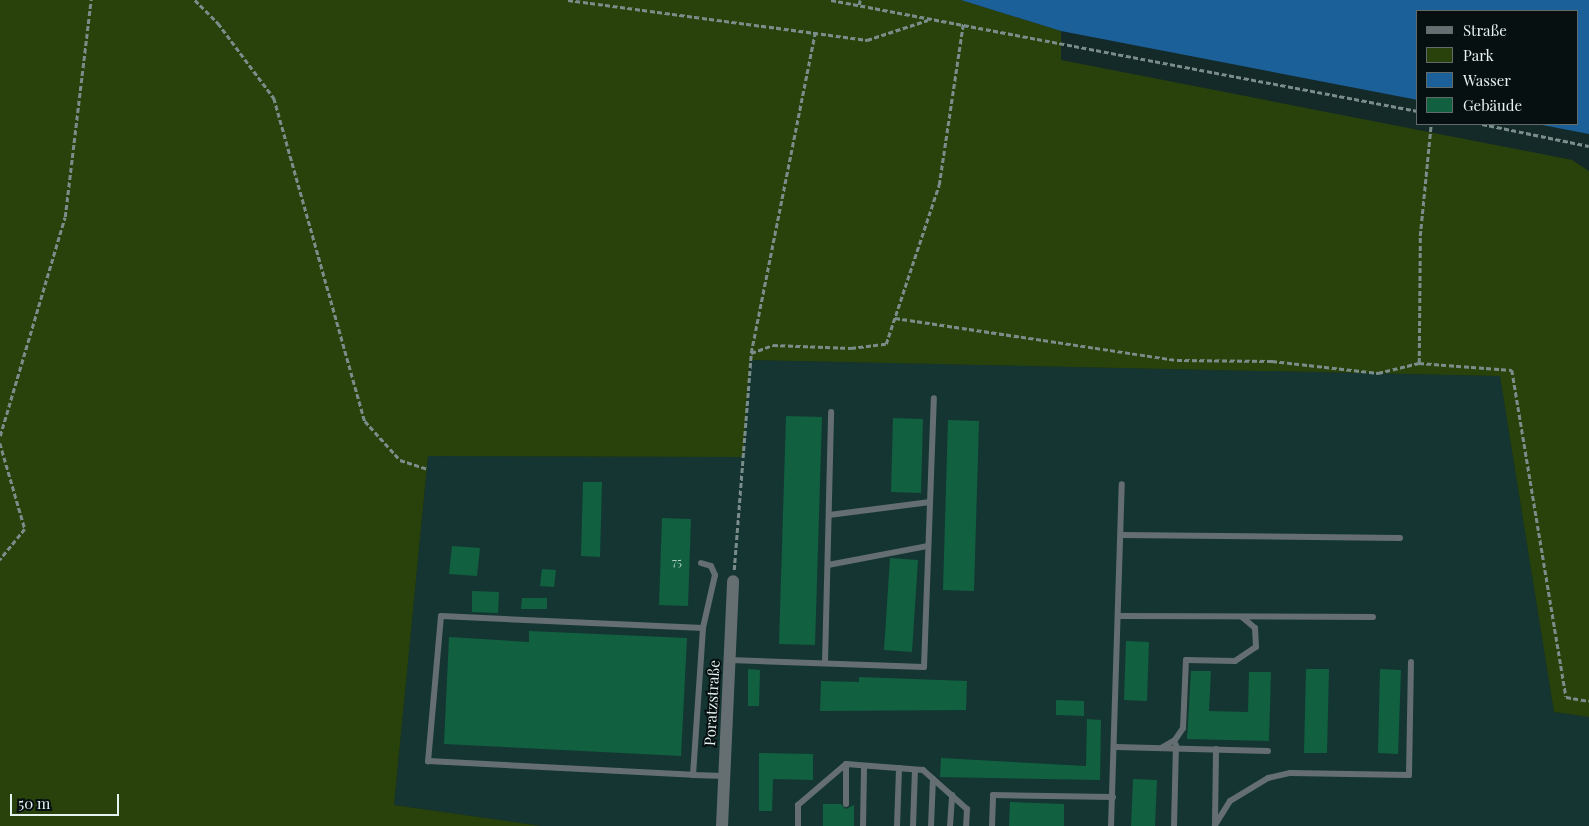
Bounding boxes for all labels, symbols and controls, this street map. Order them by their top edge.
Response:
legend [1416,10,1579,125]
text: Straße [1463,20,1507,40]
text: Park [1463,45,1494,65]
text: Wasser [1463,70,1511,90]
text: Gebäude [1463,95,1522,115]
house number: 75 [672,555,682,569]
street label: Poratzstraße [701,660,723,746]
scale bar [12,784,121,816]
text: 50 m [18,793,50,813]

